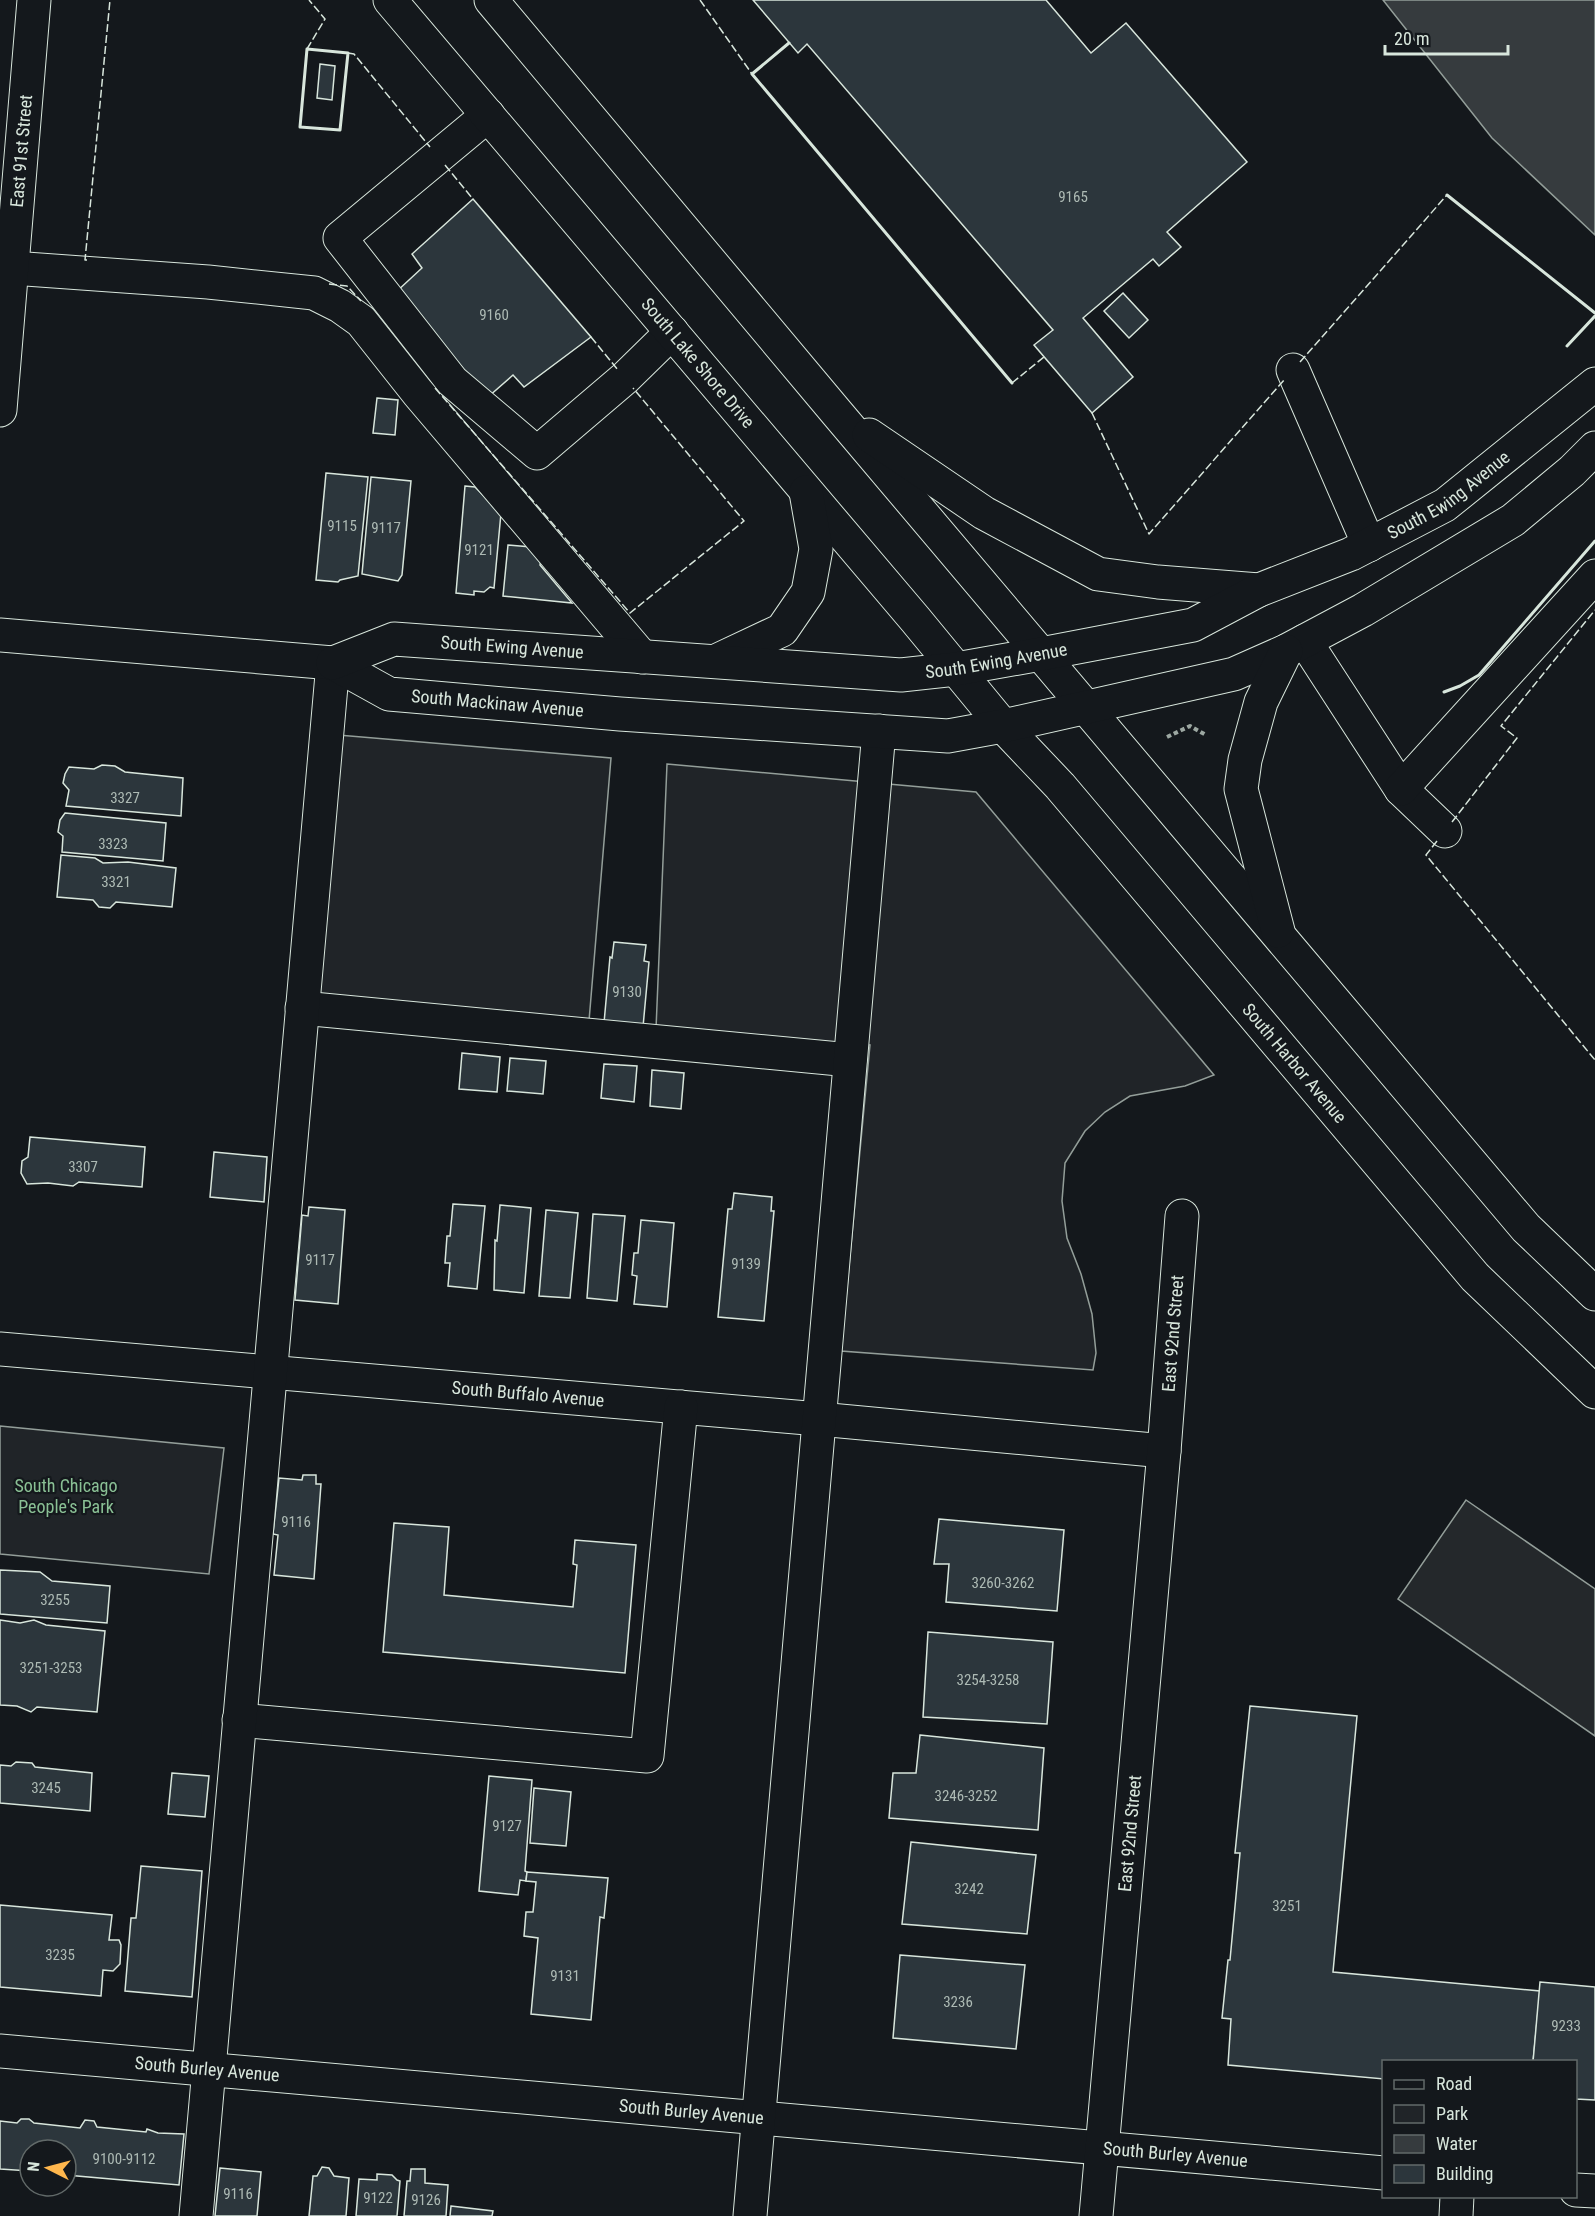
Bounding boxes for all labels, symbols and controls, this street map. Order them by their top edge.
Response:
scale bar [1385,18,1508,56]
text: 20 m [1394,28,1429,49]
street label: East 91st Street [6,94,36,208]
house number: 9165 [1058,188,1088,206]
street label: South Lake Shore Drive [637,293,759,432]
house number: 9160 [479,306,509,324]
street label: South Ewing Avenue [1384,446,1514,543]
house number: 9115 [327,517,357,535]
house number: 9117 [371,519,401,537]
house number: 9121 [464,541,494,559]
street label: South Ewing Avenue [440,631,584,662]
street label: South Ewing Avenue [924,638,1069,682]
street label: South Mackinaw Avenue [410,685,585,721]
house number: 3327 [110,789,140,807]
house number: 3323 [98,835,128,853]
house number: 3321 [101,873,131,891]
house number: 9130 [612,983,642,1001]
street label: South Harbor Avenue [1238,999,1351,1127]
house number: 3307 [68,1158,98,1176]
house number: 9117 [305,1251,335,1269]
house number: 9139 [731,1255,761,1273]
street label: East 92nd Street [1158,1274,1187,1392]
street label: South Buffalo Avenue [451,1377,605,1411]
park label: South Chicago People's Park [14,1475,118,1517]
house number: 9116 [281,1513,311,1531]
house number: 3260-3262 [972,1574,1034,1592]
house number: 3255 [40,1591,70,1609]
house number: 3251-3253 [20,1659,82,1677]
house number: 3254-3258 [957,1671,1019,1689]
street label: East 92nd Street [1114,1774,1145,1893]
house number: 3245 [31,1779,61,1797]
house number: 3246-3252 [935,1787,997,1805]
house number: 9127 [492,1817,522,1835]
house number: 3242 [954,1880,984,1898]
house number: 3251 [1272,1897,1302,1915]
house number: 3235 [45,1946,75,1964]
house number: 9131 [550,1967,580,1985]
house number: 3236 [943,1993,973,2011]
house number: 9233 [1551,2017,1581,2035]
street label: South Burley Avenue [134,2052,280,2086]
legend [1382,2060,1577,2198]
text: Road [1436,2073,1472,2094]
street label: South Burley Avenue [618,2095,765,2128]
text: Park [1436,2103,1468,2124]
text: Water [1436,2133,1478,2154]
street label: South Burley Avenue [1102,2137,1249,2171]
north arrow [18,2138,78,2198]
house number: 9100-9112 [93,2150,155,2168]
text: N [24,2161,44,2172]
text: Building [1436,2163,1493,2184]
house number: 9116 [223,2185,253,2203]
house number: 9122 [363,2189,393,2207]
house number: 9126 [411,2191,441,2209]

